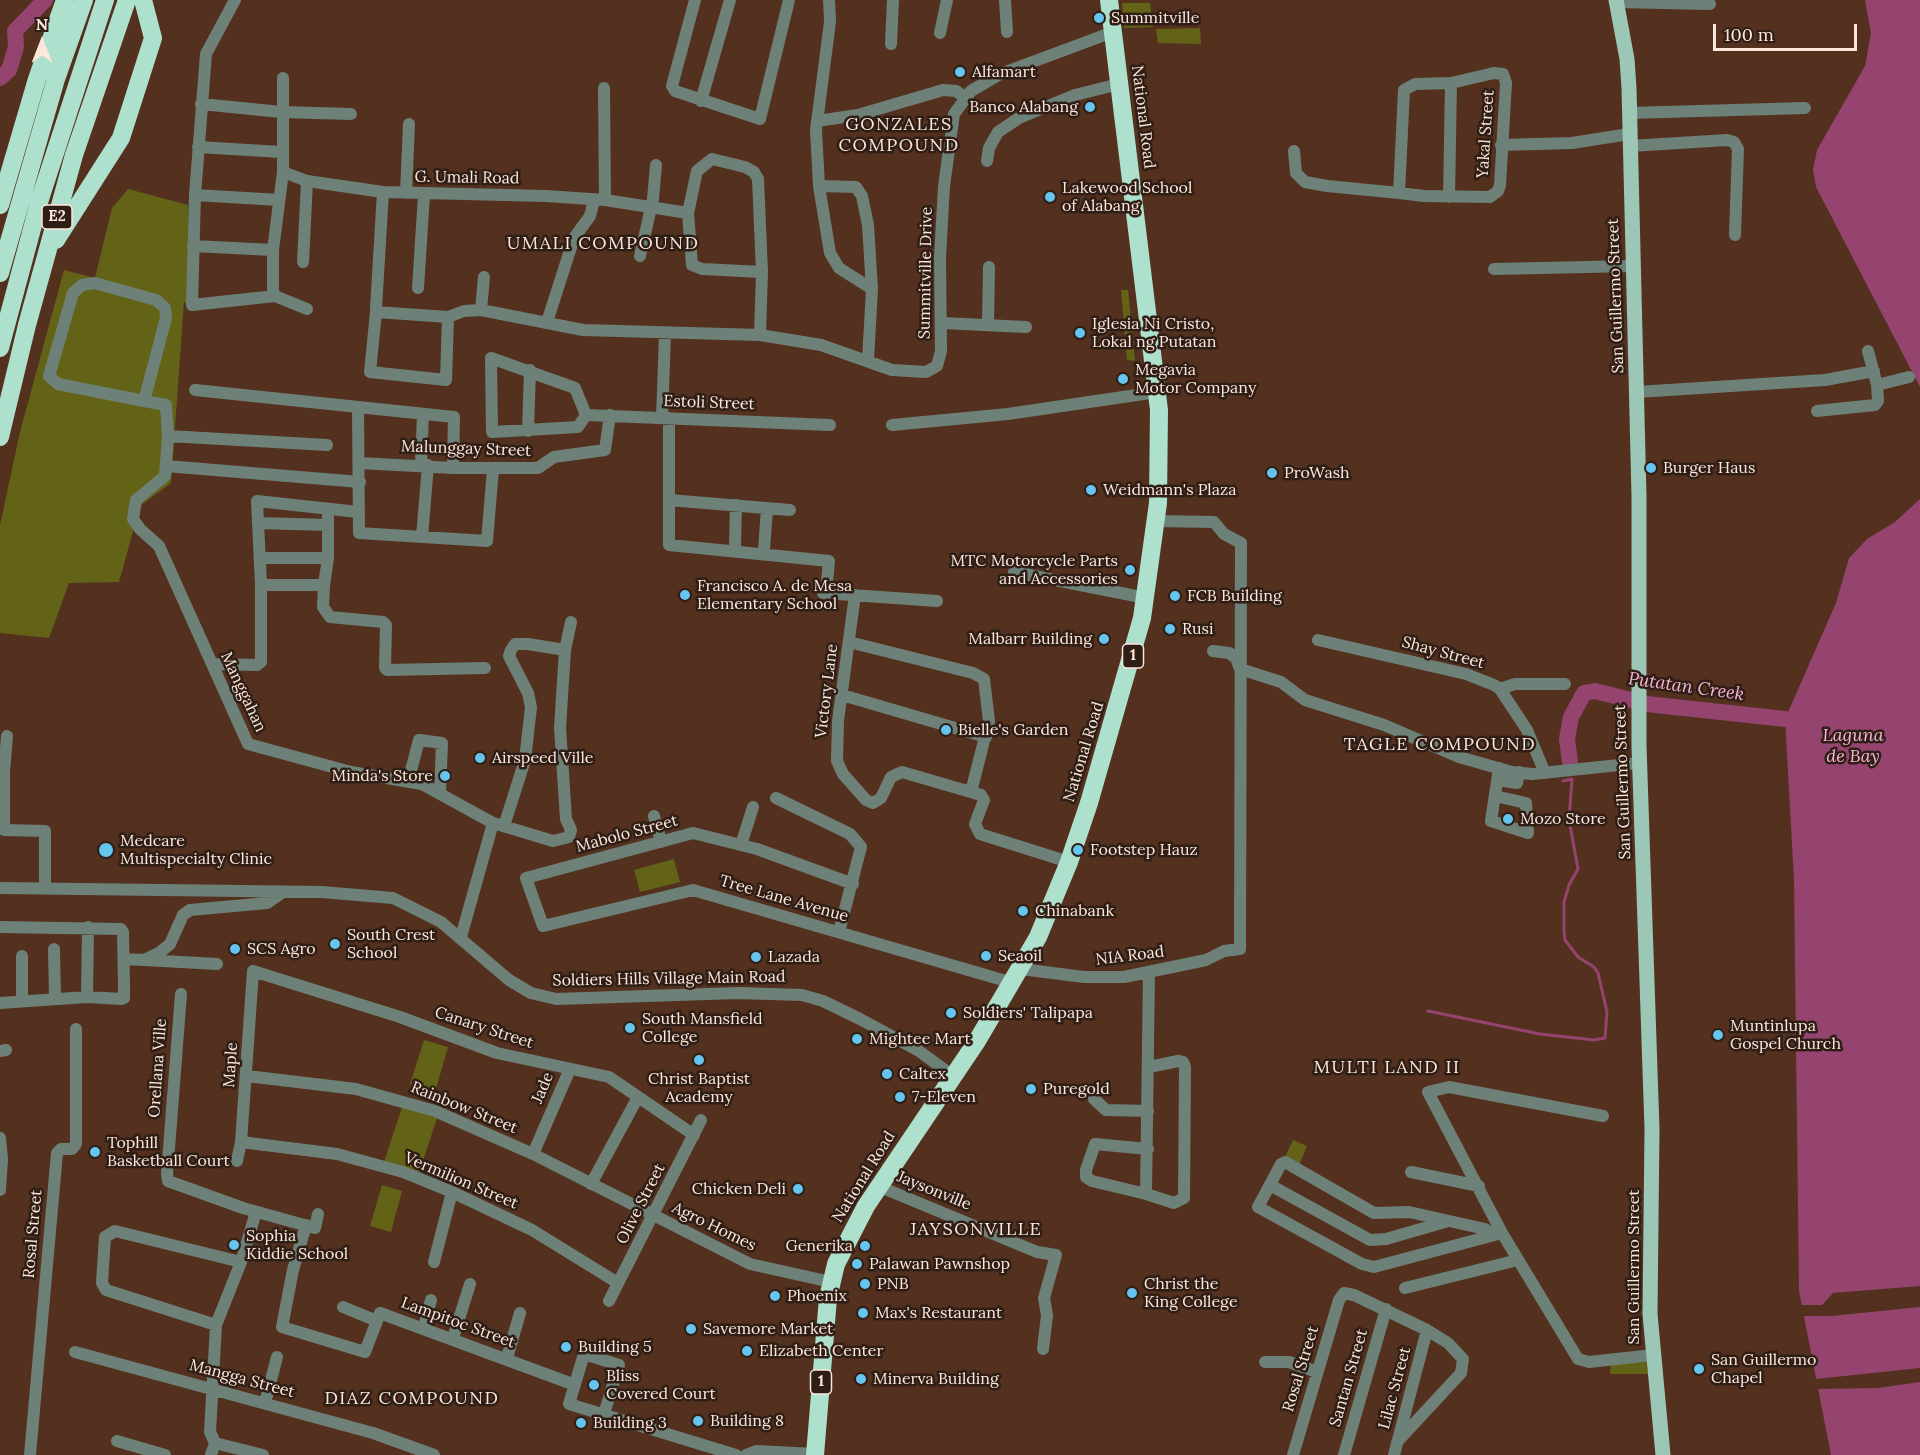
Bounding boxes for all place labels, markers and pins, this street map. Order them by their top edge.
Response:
place label: Summitville [1111,8,1199,28]
marker: Summitville [1092,11,1106,25]
place label: Alfamart [972,62,1036,82]
marker: Alfamart [953,65,967,79]
place label: Banco Alabang [969,97,1078,117]
marker: Banco Alabang [1083,100,1097,114]
place label: Lakewood School of Alabang [1062,178,1192,216]
marker: Lakewood School of Alabang [1043,190,1057,204]
place label: Iglesia Ni Cristo, Lokal ng Putatan [1092,314,1217,352]
marker: Iglesia Ni Cristo, Lokal ng Putatan [1073,326,1087,340]
place label: Megavia Motor Company [1135,360,1256,398]
marker: Megavia Motor Company [1116,372,1130,386]
place label: Burger Haus [1663,458,1755,478]
marker: Burger Haus [1644,461,1658,475]
place label: ProWash [1284,463,1350,483]
marker: ProWash [1265,466,1279,480]
place label: Weidmann's Plaza [1103,480,1236,500]
marker: Weidmann's Plaza [1084,483,1098,497]
place label: MTC Motorcycle Parts and Accessories [950,551,1118,589]
marker: MTC Motorcycle Parts and Accessories [1123,563,1137,577]
place label: Francisco A. de Mesa Elementary School [697,576,852,614]
place label: FCB Building [1187,586,1282,606]
marker: Francisco A. de Mesa Elementary School [678,588,692,602]
marker: FCB Building [1168,589,1182,603]
place label: Rusi [1182,619,1214,639]
marker: Rusi [1163,622,1177,636]
place label: Malbarr Building [968,629,1092,649]
marker: Malbarr Building [1097,632,1111,646]
place label: Bielle's Garden [958,720,1068,740]
marker: Bielle's Garden [939,723,953,737]
place label: Airspeed Ville [492,748,593,768]
marker: Airspeed Ville [473,751,487,765]
place label: Minda's Store [331,766,433,786]
marker: Minda's Store [438,769,452,783]
place label: Mozo Store [1520,809,1606,829]
marker: Mozo Store [1501,812,1515,826]
place label: Medcare Multispecialty Clinic [120,831,272,869]
place label: Footstep Hauz [1090,840,1198,860]
marker: Medcare Multispecialty Clinic [97,841,115,859]
marker: Footstep Hauz [1071,843,1085,857]
place label: Chinabank [1035,901,1114,921]
marker: Chinabank [1016,904,1030,918]
place label: South Crest School [347,925,435,963]
marker: South Crest School [328,937,342,951]
place label: SCS Agro [247,939,316,959]
marker: SCS Agro [228,942,242,956]
place label: Seaoil [998,946,1042,966]
place label: Lazada [768,947,820,967]
marker: Seaoil [979,949,993,963]
marker: Lazada [749,950,763,964]
place label: Soldiers' Talipapa [963,1003,1093,1023]
marker: Soldiers' Talipapa [944,1006,958,1020]
place label: South Mansfield College [642,1009,763,1047]
place label: Muntinlupa Gospel Church [1730,1016,1841,1054]
marker: South Mansfield College [623,1021,637,1035]
marker: Muntinlupa Gospel Church [1711,1028,1725,1042]
place label: Mightee Mart [869,1029,971,1049]
marker: Mightee Mart [850,1032,864,1046]
marker: Christ Baptist Academy [692,1053,706,1067]
place label: Caltex [899,1064,946,1084]
marker: Caltex [880,1067,894,1081]
place label: Christ Baptist Academy [648,1069,750,1107]
place label: Puregold [1043,1079,1110,1099]
marker: Puregold [1024,1082,1038,1096]
place label: 7-Eleven [912,1087,976,1107]
marker: 7-Eleven [893,1090,907,1104]
place label: Tophill Basketball Court [107,1133,230,1171]
marker: Tophill Basketball Court [88,1145,102,1159]
place label: Chicken Deli [692,1179,786,1199]
marker: Chicken Deli [791,1182,805,1196]
place label: Sophia Kiddie School [246,1226,348,1264]
place label: Generika [785,1236,853,1256]
marker: Sophia Kiddie School [227,1238,241,1252]
marker: Generika [858,1239,872,1253]
place label: Palawan Pawnshop [869,1254,1010,1274]
marker: Palawan Pawnshop [850,1257,864,1271]
place label: PNB [877,1274,909,1294]
place label: Christ the King College [1144,1274,1238,1312]
marker: PNB [858,1277,872,1291]
place label: Phoenix [787,1286,847,1306]
marker: Christ the King College [1125,1286,1139,1300]
marker: Phoenix [768,1289,782,1303]
place label: Max's Restaurant [875,1303,1002,1323]
marker: Max's Restaurant [856,1306,870,1320]
place label: Savemore Market [703,1319,833,1339]
marker: Savemore Market [684,1322,698,1336]
place label: Building 5 [578,1337,652,1357]
marker: Building 5 [559,1340,573,1354]
place label: Elizabeth Center [759,1341,883,1361]
marker: Elizabeth Center [740,1344,754,1358]
place label: San Guillermo Chapel [1711,1350,1816,1388]
marker: San Guillermo Chapel [1692,1362,1706,1376]
place label: Bliss Covered Court [606,1366,716,1404]
place label: Minerva Building [873,1369,999,1389]
marker: Minerva Building [854,1372,868,1386]
marker: Bliss Covered Court [587,1378,601,1392]
place label: Building 8 [710,1411,784,1431]
place label: Building 3 [593,1413,667,1433]
marker: Building 8 [691,1414,705,1428]
marker: Building 3 [574,1416,588,1430]

